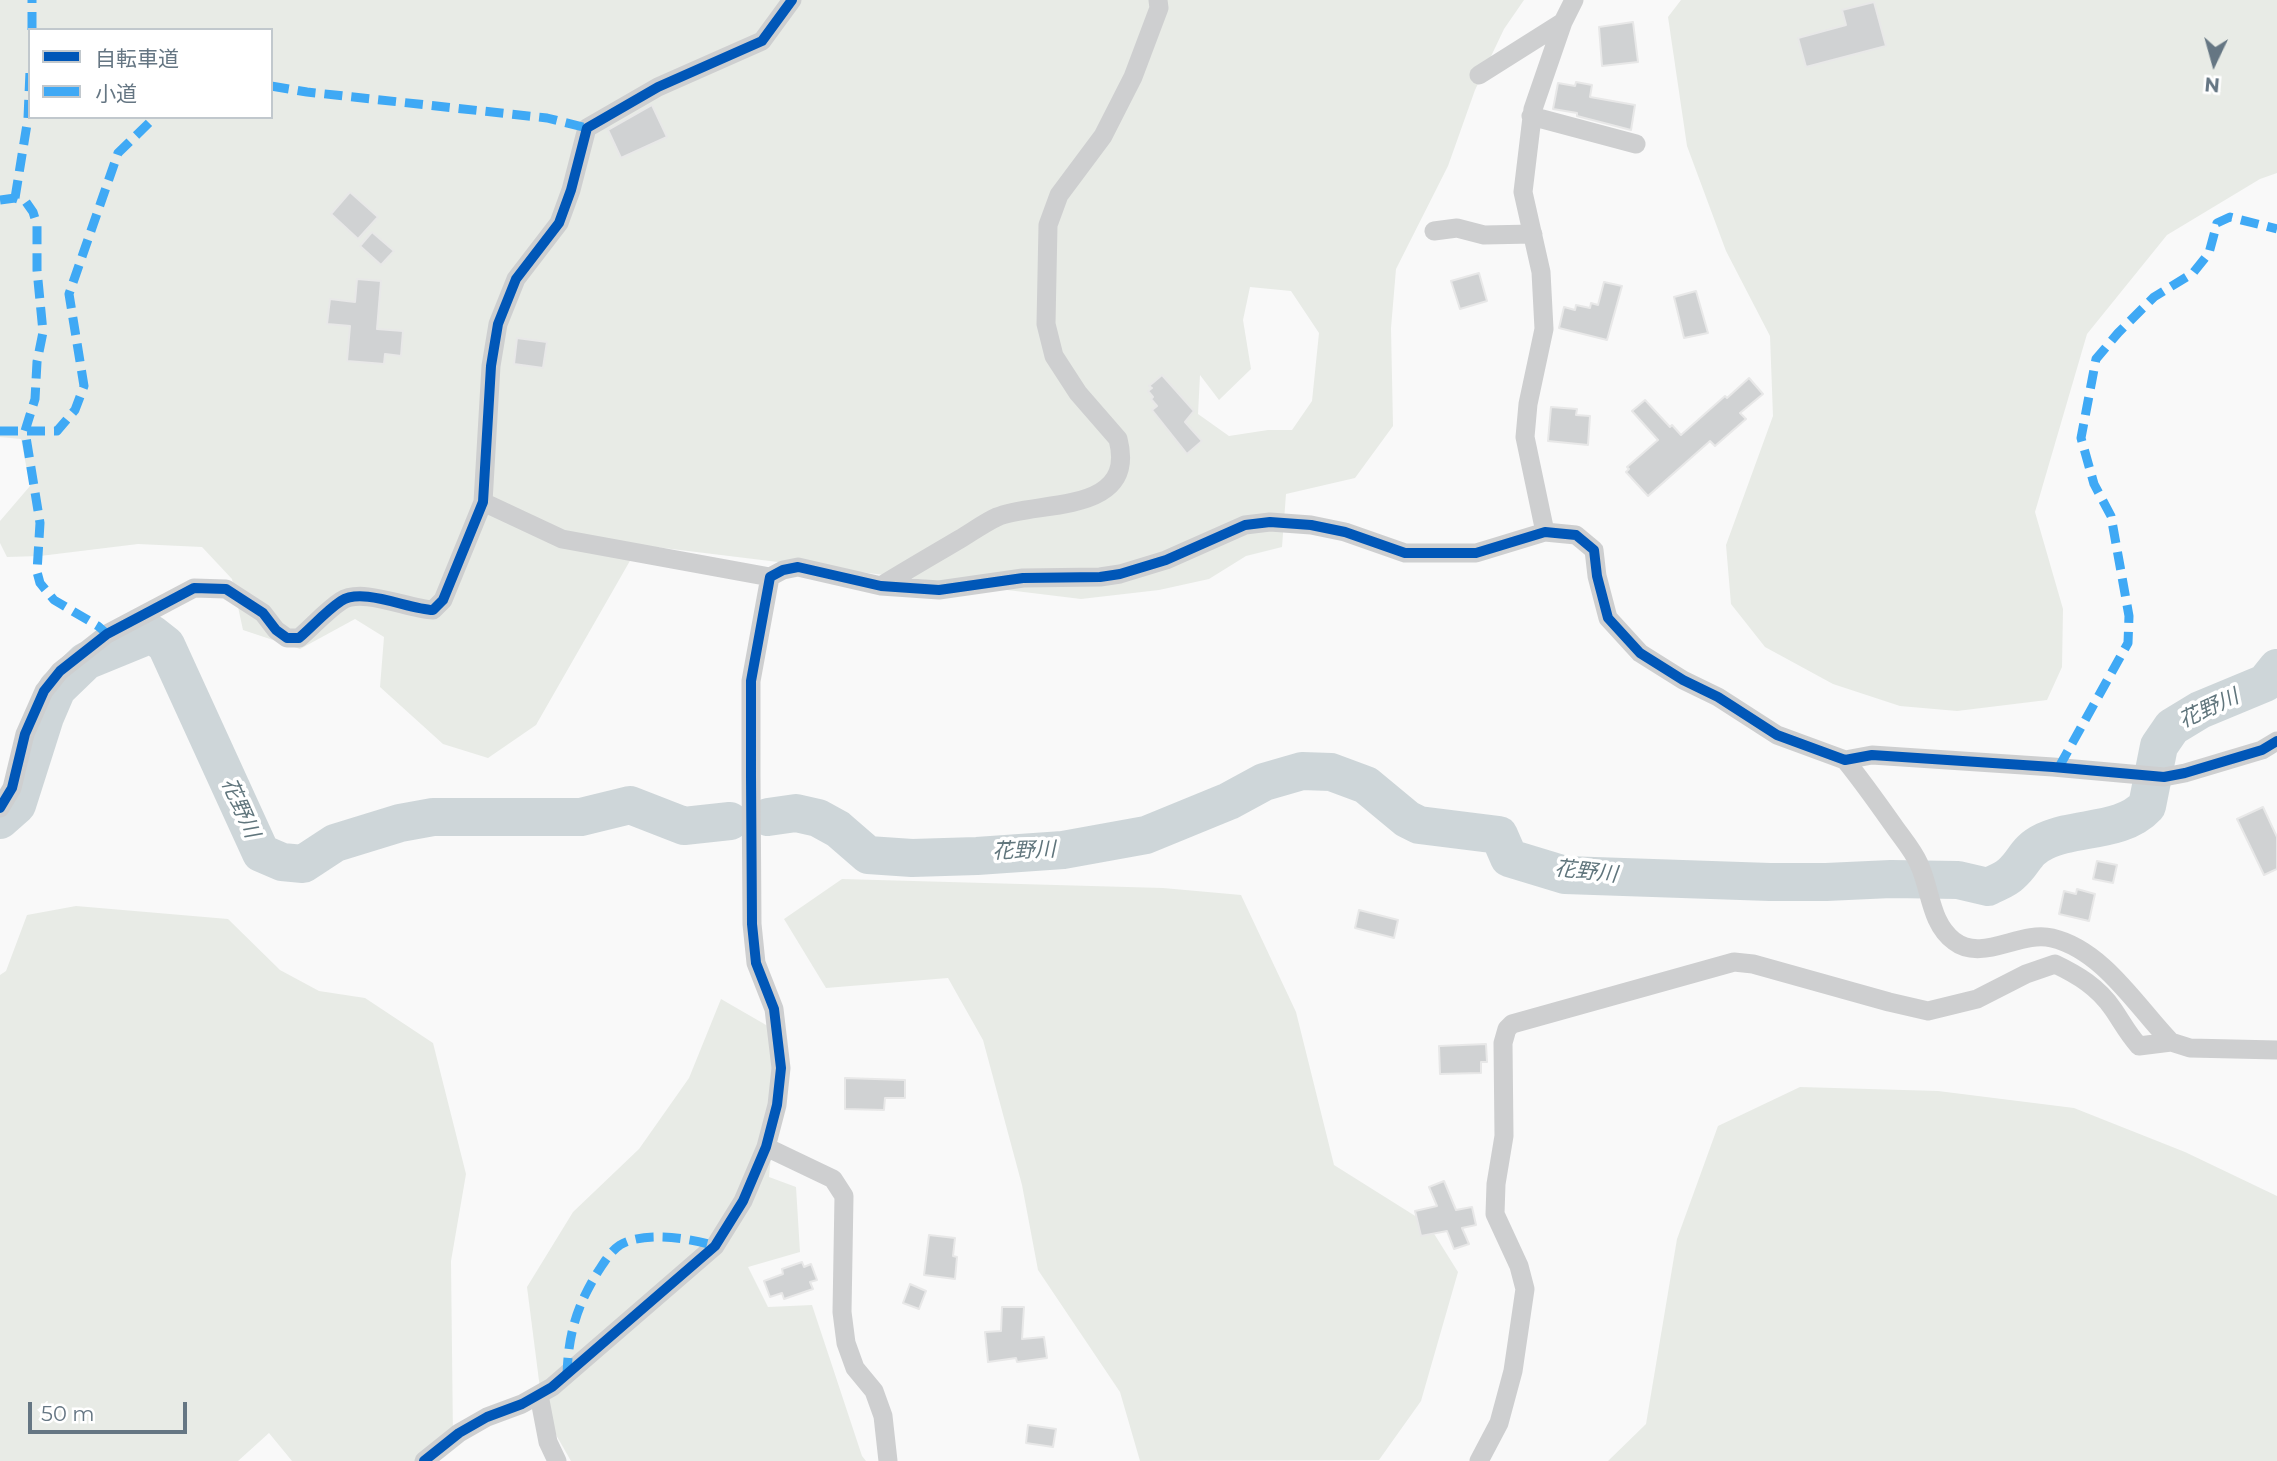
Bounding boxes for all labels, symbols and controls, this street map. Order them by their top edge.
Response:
legend [28,28,273,119]
north arrow [2179,28,2249,98]
text: 自転車道 [95,46,179,71]
text: N [2203,72,2221,97]
text: 小道 [95,81,137,106]
water label: 花野川 [2175,684,2243,734]
water label: 花野川 [216,774,264,842]
water label: 花野川 [992,837,1056,865]
water label: 花野川 [1553,856,1619,888]
scale bar [32,1388,191,1432]
text: 50 m [41,1401,95,1426]

